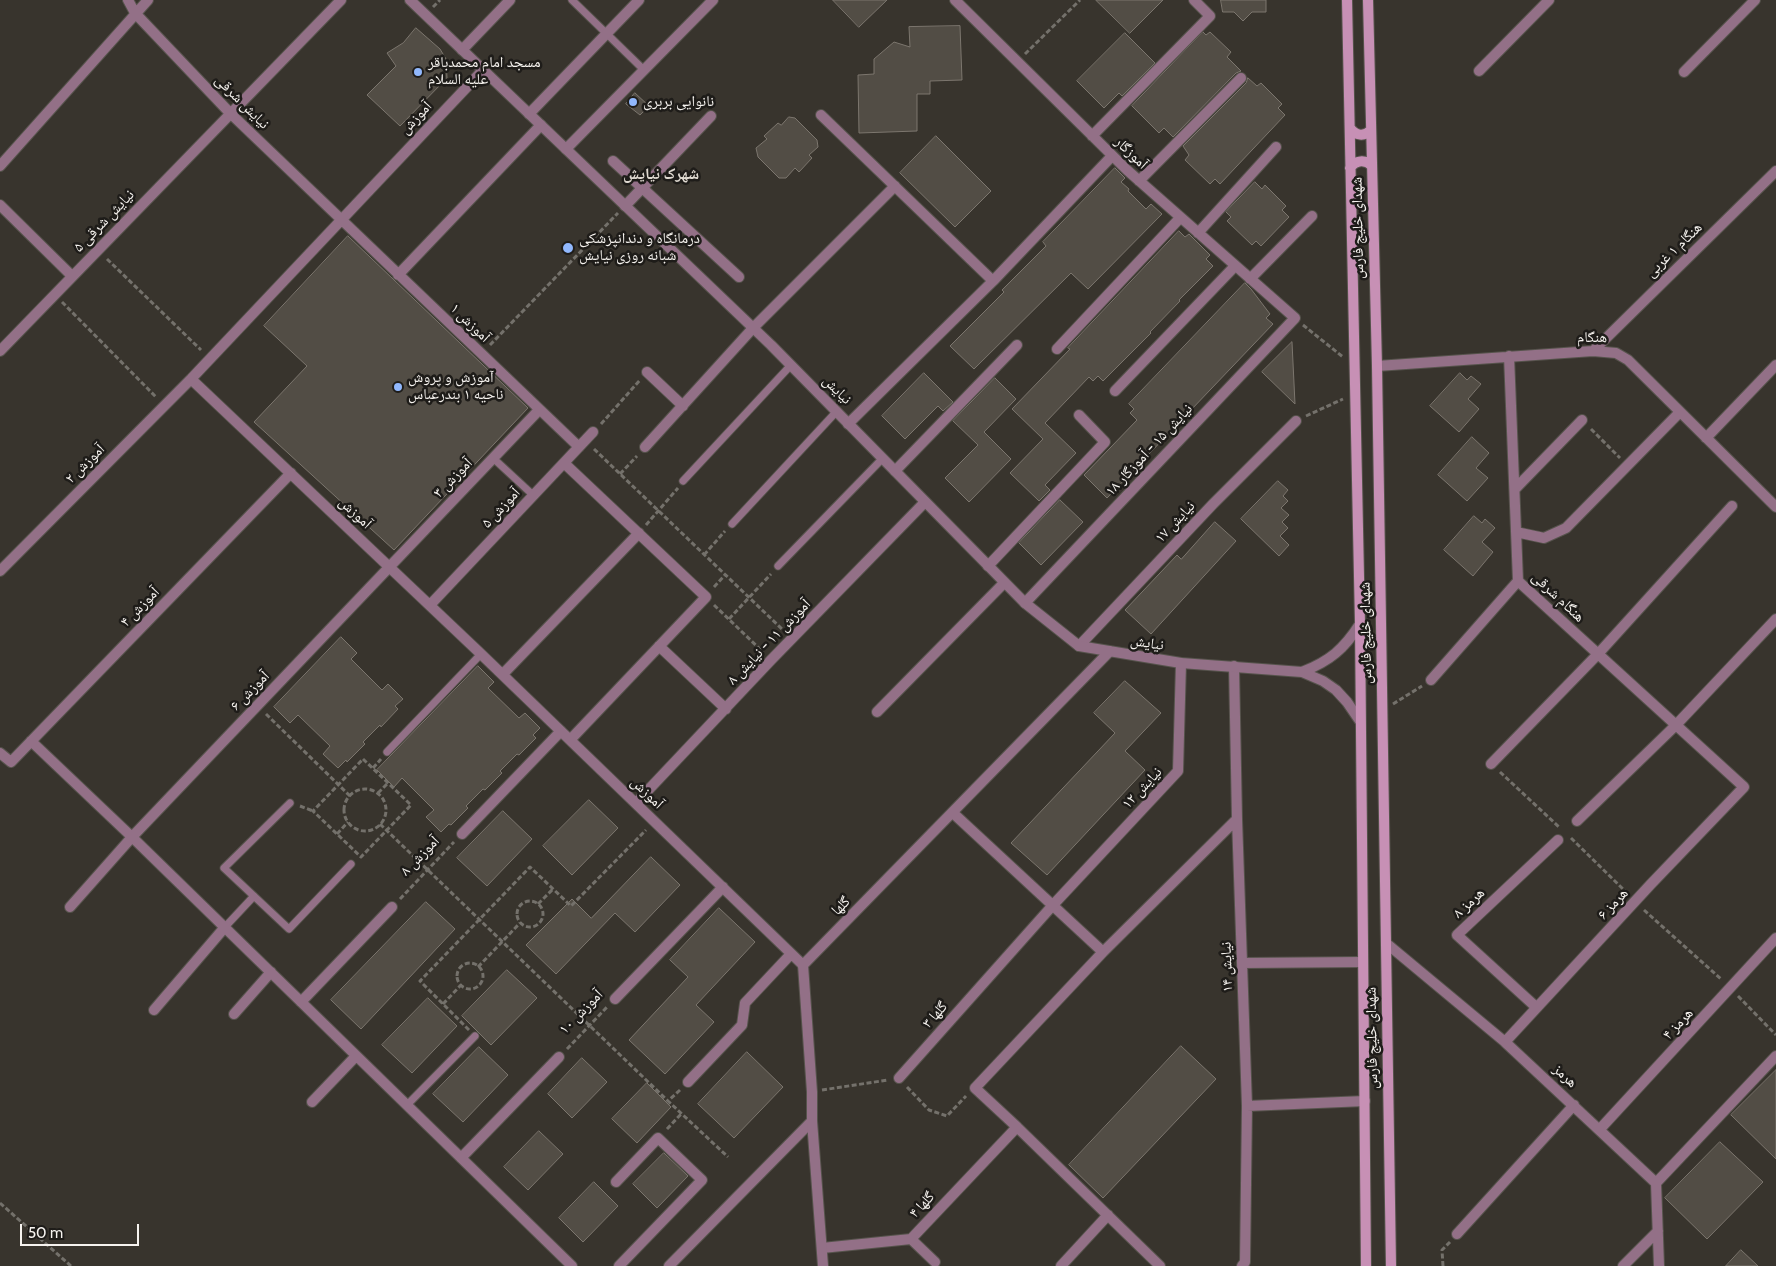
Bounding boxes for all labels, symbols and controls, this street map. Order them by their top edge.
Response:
place label: مسجد امام محمدباقر علیه السلام [428,54,541,89]
marker: مسجد امام محمدباقر علیه السلام [412,66,424,78]
street label: نیایش شرقی [211,71,273,133]
place label: نانوایی بربری [643,93,714,111]
marker: نانوایی بربری [627,96,639,108]
street label: آموزش [396,98,436,138]
street label: آموزگار [1111,133,1151,173]
district label: شهرک نیایش [623,164,699,184]
street label: شهدای خلیج فارس [1348,177,1368,279]
street label: نیایش شرقی ۵ [70,186,138,256]
street label: هنگام ۱ غربی [1642,219,1706,281]
place label: درمانگاه و دندانپزشکی شبانه روزی نیایش [579,230,700,265]
marker: درمانگاه و دندانپزشکی شبانه روزی نیایش [561,241,575,255]
street label: آموزش ۱ [446,300,494,346]
street label: هنگام [1577,329,1607,347]
place label: آموزش و پروش ناحیه ۱ بندرعباس [408,369,503,404]
street label: نیایش [819,372,855,408]
marker: آموزش و پروش ناحیه ۱ بندرعباس [392,381,404,393]
street label: نیایش ۱۵ - آموزگار ۱۸ [1102,400,1196,500]
street label: آموزش ۲ [61,440,109,488]
street label: آموزش ۳ [430,454,476,502]
street label: آموزش ۵ [478,484,524,532]
street label: آموزش [335,493,375,533]
street label: نیایش ۱۷ [1151,497,1199,547]
street label: هنگام شرقی [1528,568,1588,626]
street label: شهدای خلیج فارس [1356,582,1376,684]
street label: آموزش ۴ [117,583,163,631]
street label: آموزش ۱۱ - نیایش ۸ [724,595,814,689]
street label: نیایش [1129,631,1165,655]
street label: آموزش ۶ [227,667,273,715]
street label: نیایش ۱۲ [1118,763,1166,813]
street label: آموزش [627,773,667,813]
street label: آموزش ۸ [397,832,443,880]
street label: هرمز ۸ [1449,884,1489,922]
street label: هرمز ۶ [1594,884,1632,924]
street label: گلها [828,893,854,919]
street label: نیایش ۱۴ [1217,941,1237,993]
street label: آموزش ۱۰ [555,986,607,1038]
street label: شهدای خلیج فارس [1362,987,1382,1089]
street label: گلها ۳ [918,998,952,1032]
street label: هرمز ۴ [1659,1004,1697,1044]
street label: هرمز [1549,1060,1581,1092]
street label: گلها ۴ [905,1188,939,1222]
scale bar [22,1214,141,1246]
text: 50 m [28,1224,63,1242]

